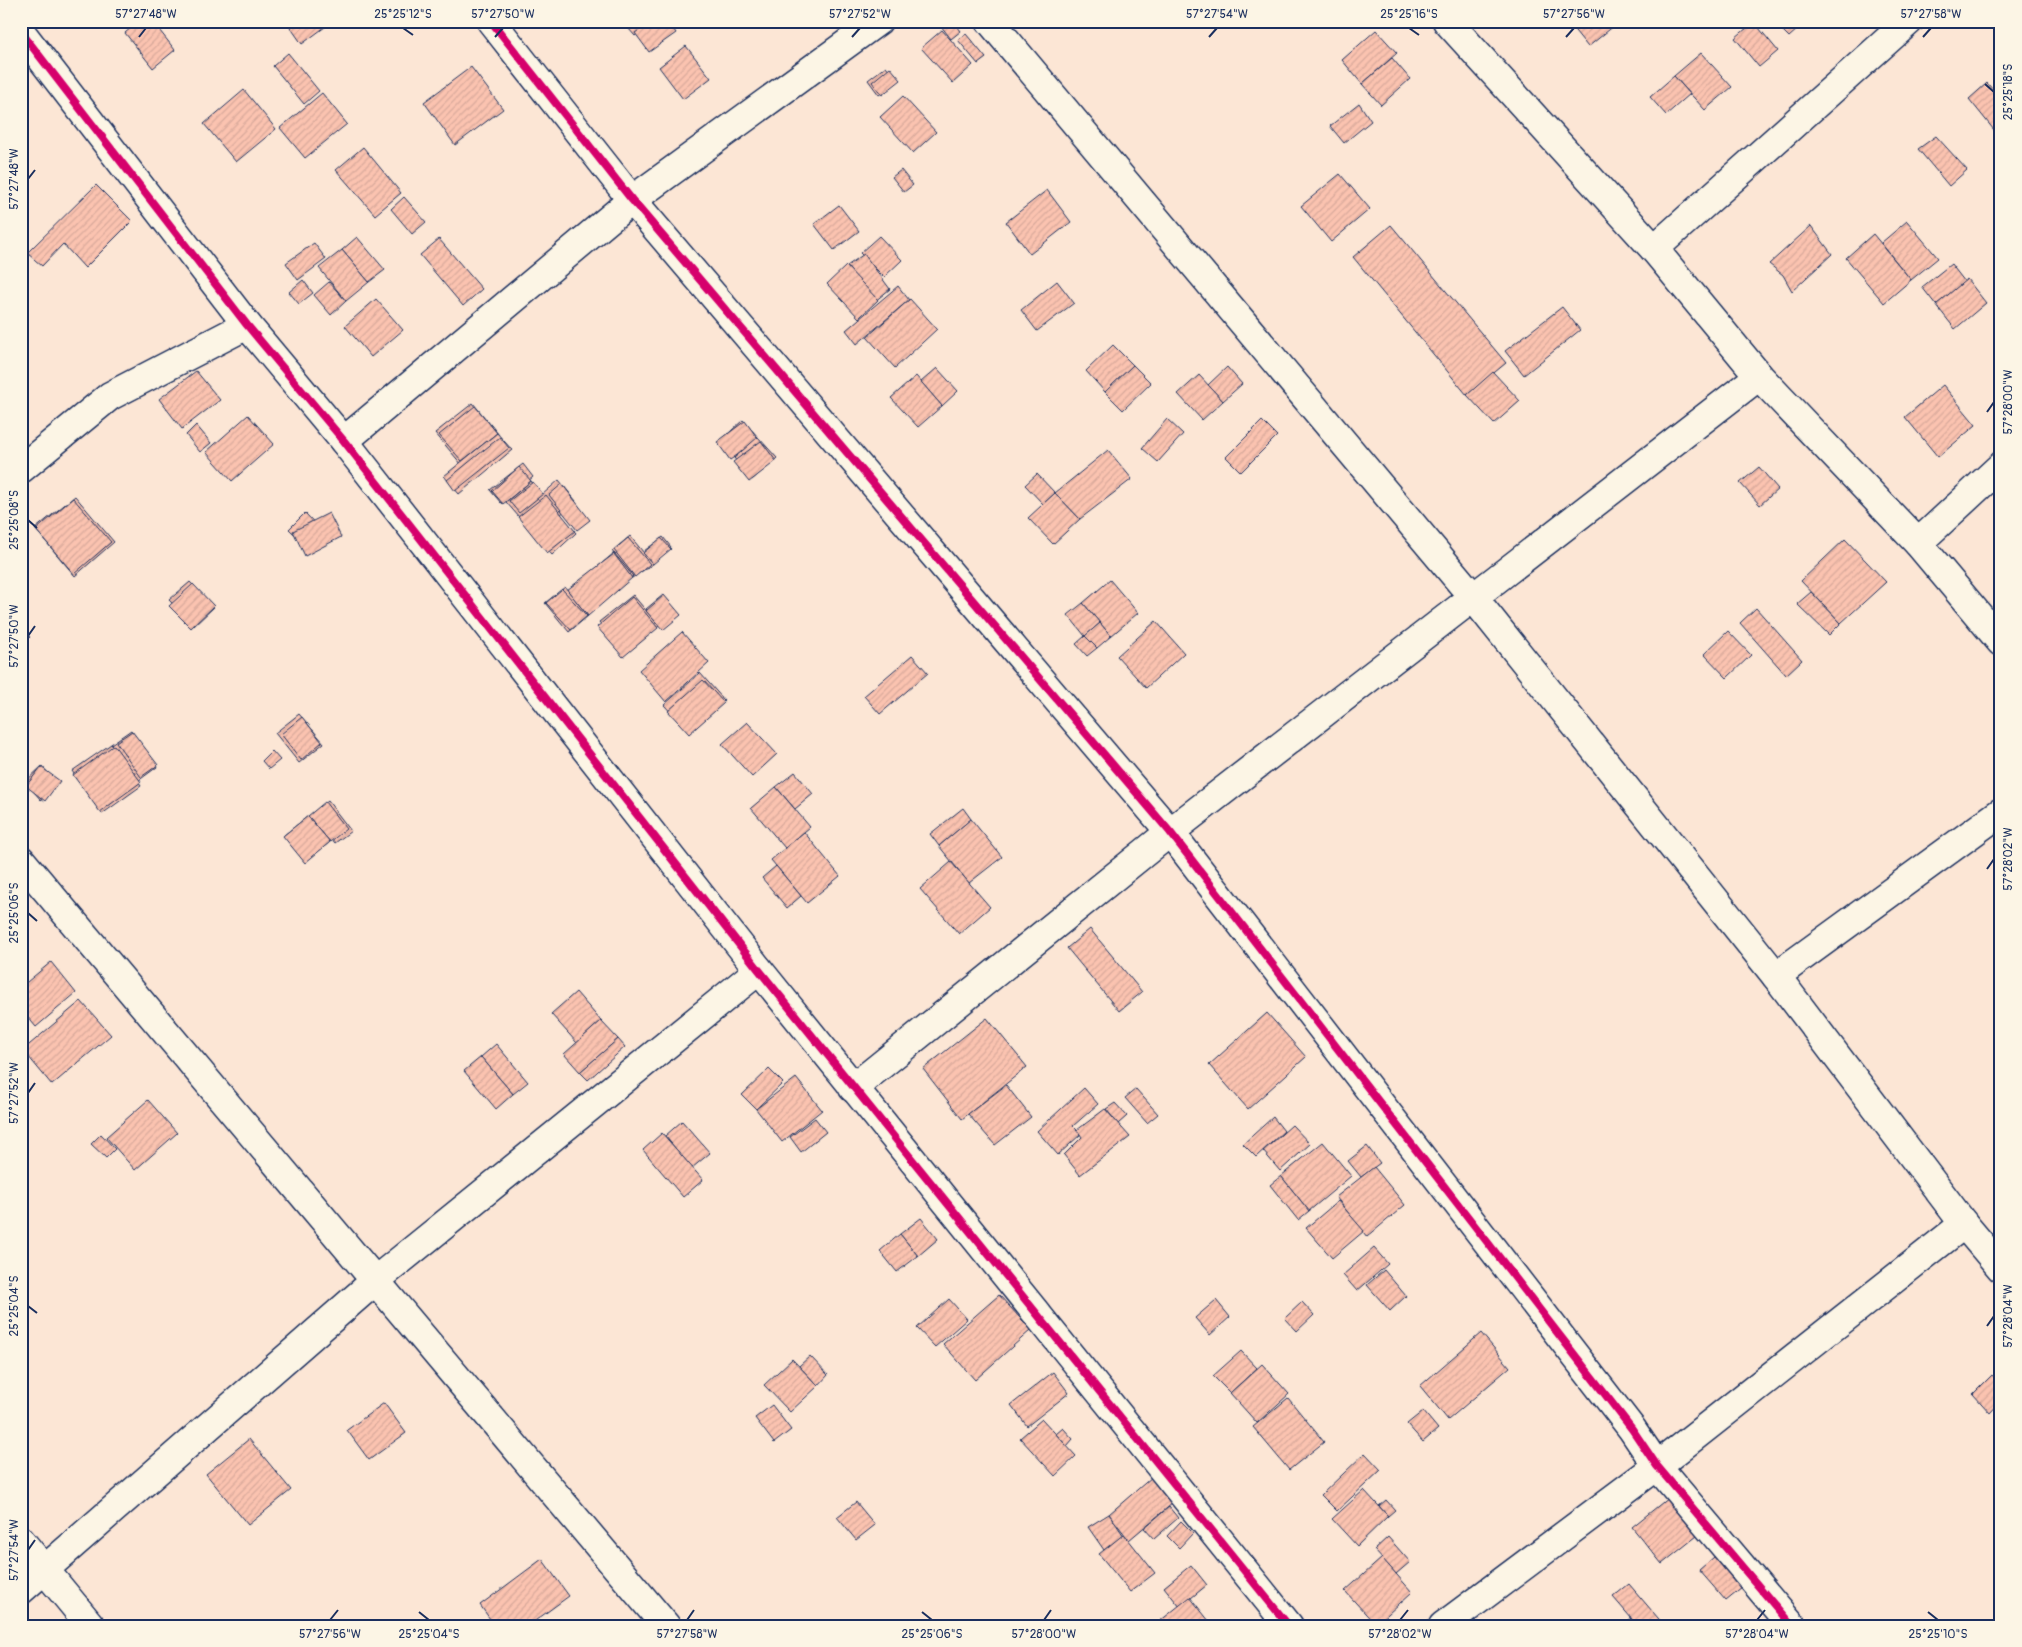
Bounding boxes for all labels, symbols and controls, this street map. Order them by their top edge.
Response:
text: 57°27'48"W [115,7,177,22]
text: 25°25'12"S [374,7,432,22]
text: 57°27'50"W [471,7,535,22]
text: 57°27'52"W [829,7,891,22]
text: 57°27'54"W [1186,7,1248,22]
text: 25°25'16"S [1380,7,1438,22]
text: 57°27'56"W [1543,7,1605,22]
text: 57°27'58"W [1900,7,1962,22]
text: 25°25'18"S [2001,64,2016,120]
text: 57°27'48"W [7,148,22,210]
text: 57°28'00"W [2001,370,2016,434]
text: 25°25'08"S [7,490,22,550]
text: 57°27'50"W [7,604,22,668]
text: 57°28'02"W [2001,827,2016,891]
text: 25°25'06"S [7,882,22,944]
text: 57°27'52"W [7,1062,22,1124]
text: 25°25'04"S [7,1275,22,1337]
text: 57°28'04"W [2001,1284,2016,1348]
text: 57°27'54"W [7,1519,22,1581]
text: 57°27'56"W [299,1627,361,1642]
text: 25°25'04"S [398,1627,460,1642]
text: 57°27'58"W [656,1627,718,1642]
text: 25°25'06"S [901,1627,963,1642]
text: 57°28'00"W [1012,1627,1076,1642]
text: 57°28'02"W [1368,1627,1432,1642]
text: 57°28'04"W [1725,1627,1789,1642]
text: 25°25'10"S [1909,1627,1967,1642]

